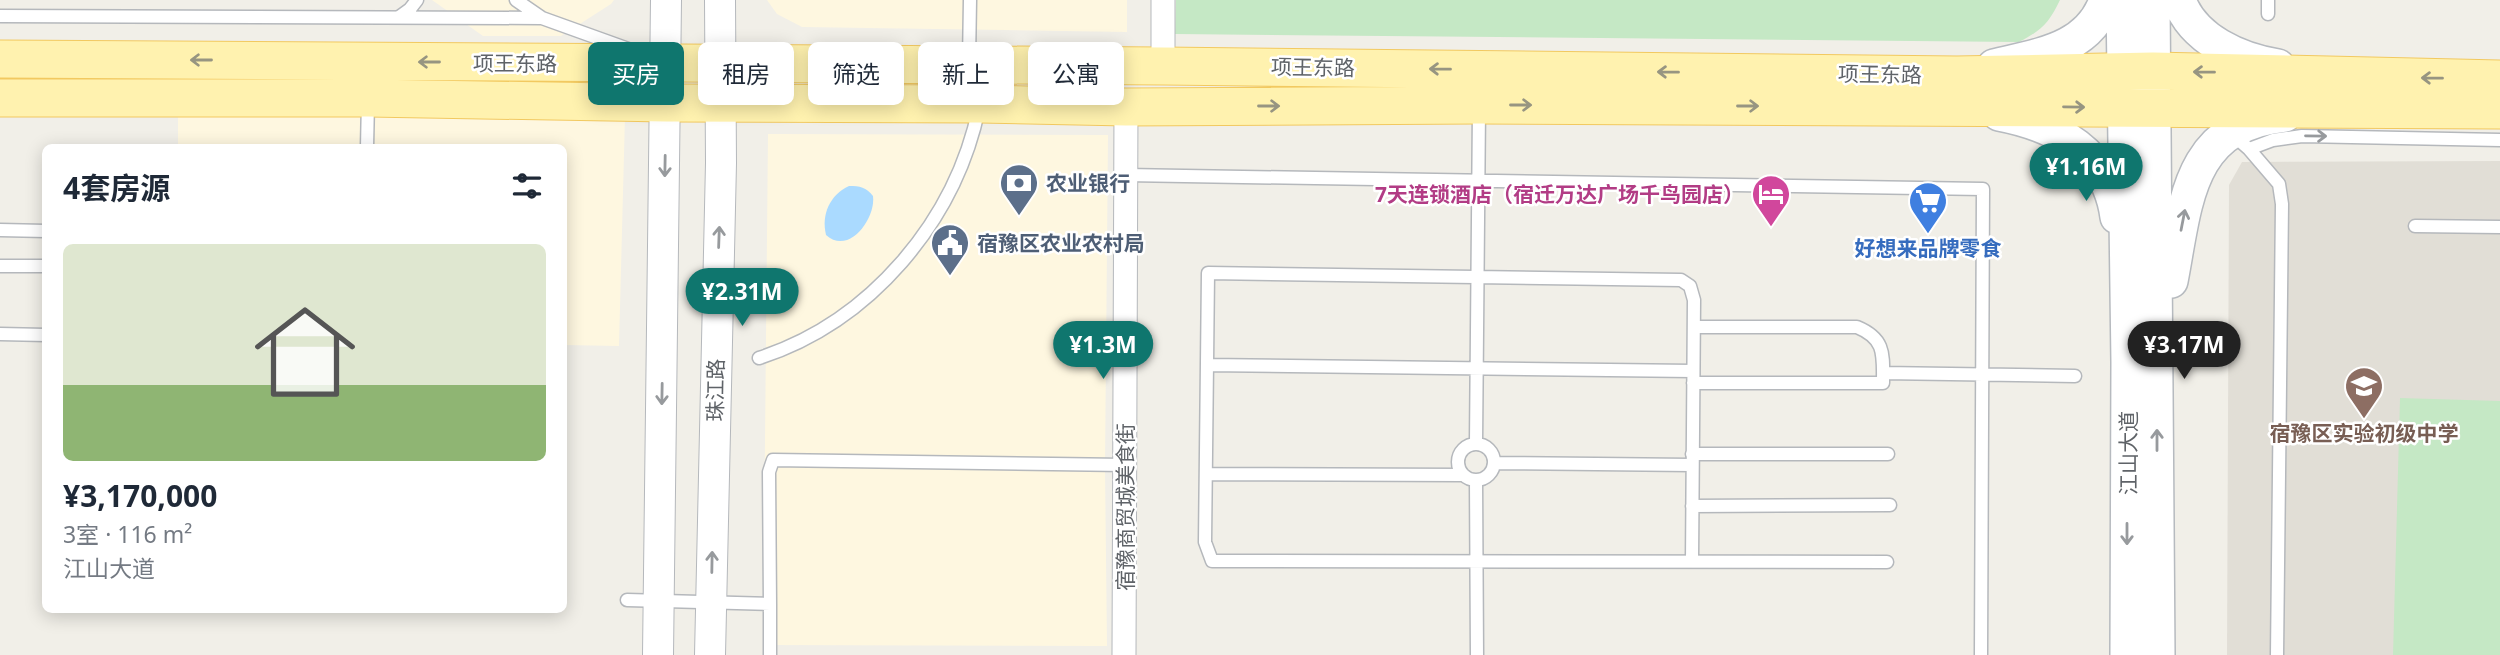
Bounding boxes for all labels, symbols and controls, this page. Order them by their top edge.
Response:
chip: 买房 [588,42,684,105]
chip: 租房 [698,42,794,105]
chip: 筛选 [808,42,904,105]
chip: 新上 [918,42,1014,105]
chip: 公寓 [1028,42,1124,105]
street label: 项王东路 [473,49,557,77]
street label: 项王东路 [1271,52,1355,82]
one-way arrow [190,54,213,67]
one-way arrow [418,55,441,69]
street label: 项王东路 [1838,59,1922,89]
one-way arrow [1429,62,1452,76]
one-way arrow [1657,65,1680,78]
one-way arrow [2193,65,2216,79]
one-way arrow [2421,71,2444,85]
one-way arrow [1509,98,1532,112]
one-way arrow [1257,99,1280,113]
one-way arrow [1736,99,1759,113]
one-way arrow [2062,100,2085,114]
one-way arrow [2304,129,2327,143]
pin: ¥1.16M [2029,144,2143,203]
text: ¥1.16M [2046,150,2126,182]
one-way arrow [658,154,672,177]
bank icon: 农业银行 [998,162,1040,217]
text: 4套房源 [63,167,170,208]
icon: filters [508,167,546,205]
place label: 农业银行 [1046,169,1130,197]
hotel icon: 7天连锁酒店（宿迁万达广场千鸟园店） [1750,173,1792,228]
place label: 7天连锁酒店（宿迁万达广场千鸟园店） [1375,180,1744,208]
supermarket icon: 好想来品牌零食 [1907,180,1949,235]
one-way arrow [2177,209,2190,232]
public building icon: 宿豫区农业农村局 [929,222,971,277]
one-way arrow [712,226,726,249]
place label: 宿豫区农业农村局 [977,229,1145,257]
place label: 好想来品牌零食 [1855,234,2002,262]
pin: ¥2.31M [685,268,799,328]
text: ¥2.31M [702,275,782,307]
icon: home [242,289,368,415]
pin: ¥1.3M [1054,322,1152,381]
pin: ¥3.17M [2127,322,2241,381]
text: ¥1.3M [1069,328,1137,360]
text: ¥3.17M [2144,328,2224,360]
street label: 珠江路 [700,358,730,422]
school or university icon: 宿豫区实验初级中学 [2343,365,2385,420]
one-way arrow [655,382,668,405]
street label: 江山大道 [2114,411,2142,495]
place label: 宿豫区实验初级中学 [2270,419,2459,447]
street label: 宿豫商贸城美食街 [1111,423,1139,591]
one-way arrow [2150,429,2164,452]
text: ¥3,170,000 [63,475,217,516]
text: 3室 · 116 m² [63,518,192,550]
one-way arrow [2120,522,2134,545]
one-way arrow [706,551,719,574]
text: 江山大道 [63,552,155,584]

